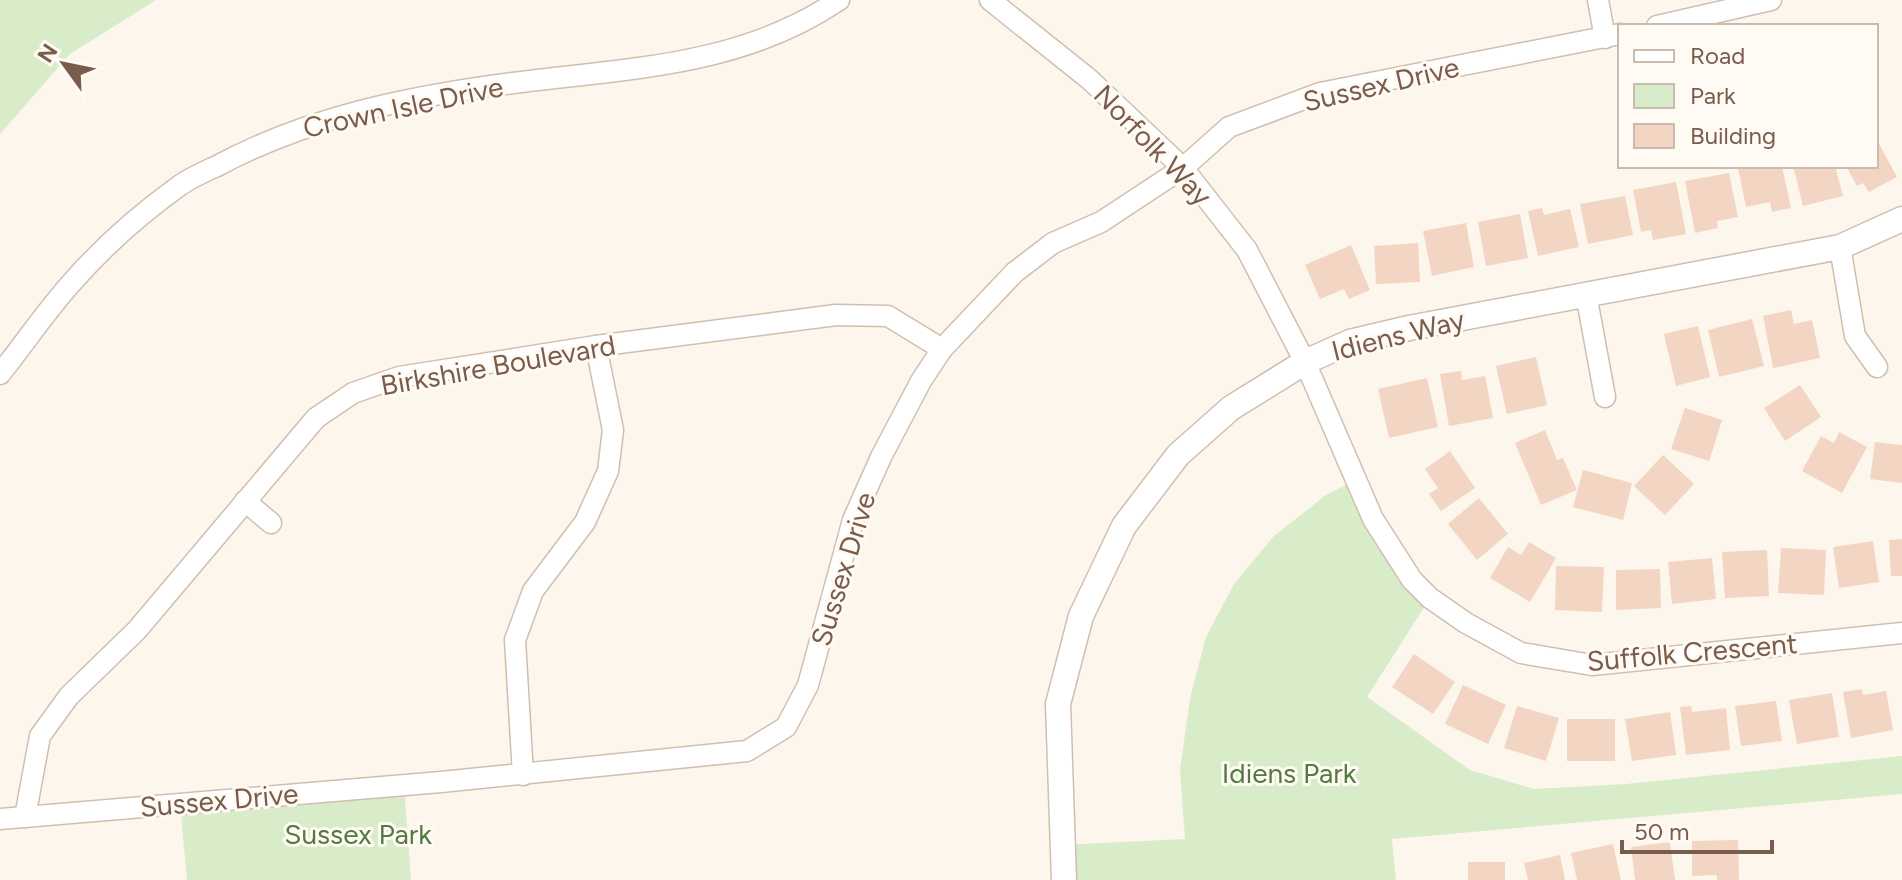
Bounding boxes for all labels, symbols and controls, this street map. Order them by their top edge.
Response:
north arrow [24,24,104,104]
legend [1618,24,1878,168]
text: N [32,39,64,68]
text: Road [1690,41,1745,70]
street label: Sussex Drive [1300,50,1462,118]
street label: Crown Isle Drive [300,69,506,145]
street label: Norfolk Way [1087,77,1219,213]
text: Park [1690,81,1736,110]
text: Building [1690,121,1776,150]
street label: Idiens Way [1328,302,1468,368]
street label: Birkshire Boulevard [378,328,618,402]
street label: Sussex Drive [803,488,883,650]
street label: Suffolk Crescent [1585,626,1799,678]
park label: Idiens Park [1222,756,1357,790]
street label: Sussex Drive [138,776,300,824]
scale bar [1622,804,1772,854]
park label: Sussex Park [284,817,432,851]
text: 50 m [1634,817,1690,846]

